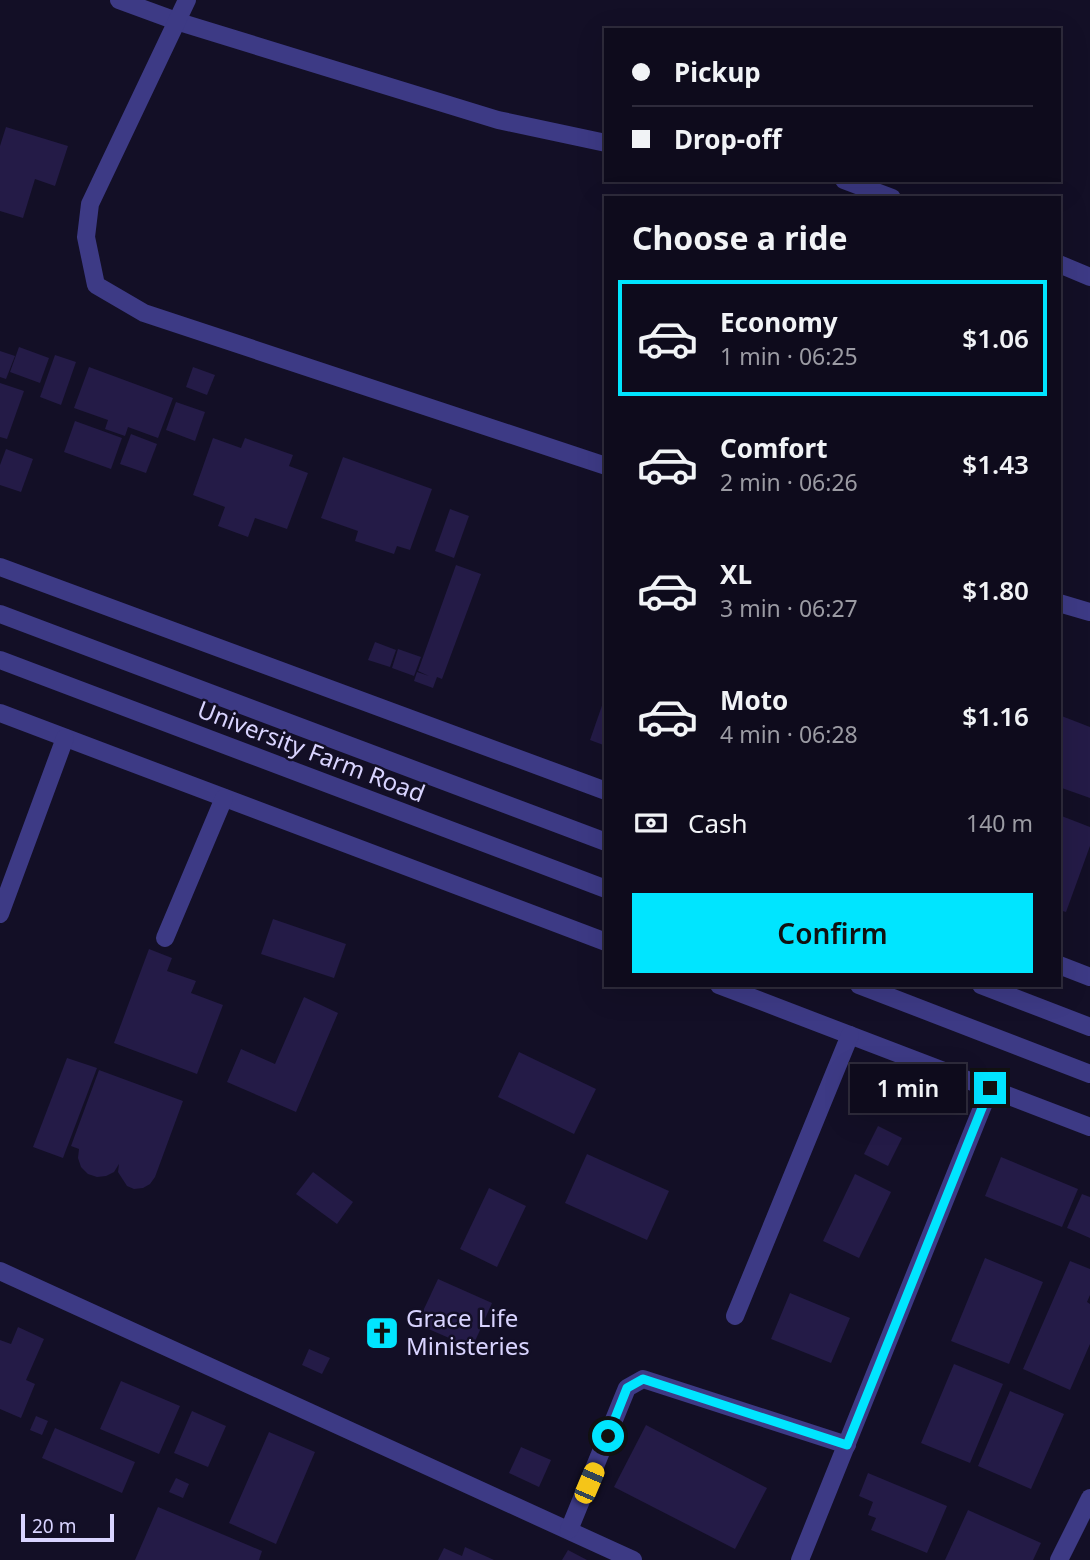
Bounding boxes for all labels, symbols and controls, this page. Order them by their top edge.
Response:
text: Pickup [674,54,761,90]
text: Drop-off [674,121,781,157]
text: Choose a ride [632,216,848,259]
text: Economy [720,304,838,340]
icon: car [636,307,699,370]
text: $1.06 [962,320,1029,356]
text: 1 min · 06:25 [720,340,858,372]
text: Comfort [720,430,828,466]
icon: car [636,433,699,496]
text: $1.43 [962,446,1029,482]
text: 2 min · 06:26 [720,466,858,498]
text: XL [720,556,752,592]
icon: car [636,559,699,622]
text: $1.80 [962,572,1029,608]
text: 3 min · 06:27 [720,592,858,624]
text: Moto [720,682,788,718]
icon: car [636,685,699,748]
street label: University Farm Road [193,692,430,809]
text: $1.16 [962,698,1029,734]
text: 4 min · 06:28 [720,718,858,750]
icon: cash [632,804,670,842]
text: Cash [688,805,748,841]
text: 140 m [966,807,1033,839]
button: Confirm [632,893,1033,973]
callout: 1 min [850,1064,965,1112]
text: 1 min [877,1072,939,1104]
route end [974,1072,1006,1104]
place label: Grace Life Ministeries [406,1301,530,1362]
church icon: Grace Life Ministeries [363,1314,401,1352]
route start [592,1420,624,1452]
car [572,1460,607,1506]
scale bar [21,1511,114,1543]
text: 20 m [32,1513,76,1539]

